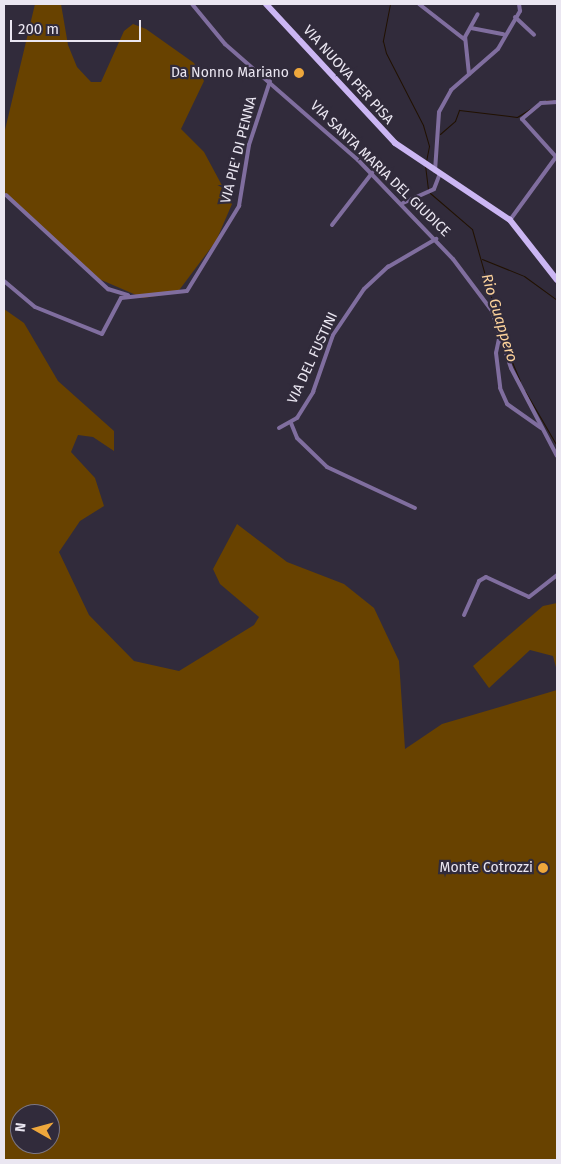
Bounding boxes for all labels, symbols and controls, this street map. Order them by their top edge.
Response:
scale bar [12,10,144,42]
text: 200 m [18,20,59,38]
street label: VIA NUOVA PER PISA [299,22,397,128]
place label: Da Nonno Mariano [171,65,289,81]
marker: Da Nonno Mariano [293,67,305,79]
street label: VIA PIE' DI PENNA [218,95,260,205]
street label: VIA SANTA MARIA DEL GIUDICE [306,98,454,240]
water label: Rio Guappero [477,272,521,364]
street label: VIA DEL FUSTINI [284,309,342,407]
place label: Monte Cotrozzi [440,860,533,876]
marker: Monte Cotrozzi [537,862,549,874]
north arrow [10,1104,60,1154]
text: N [12,1122,30,1133]

